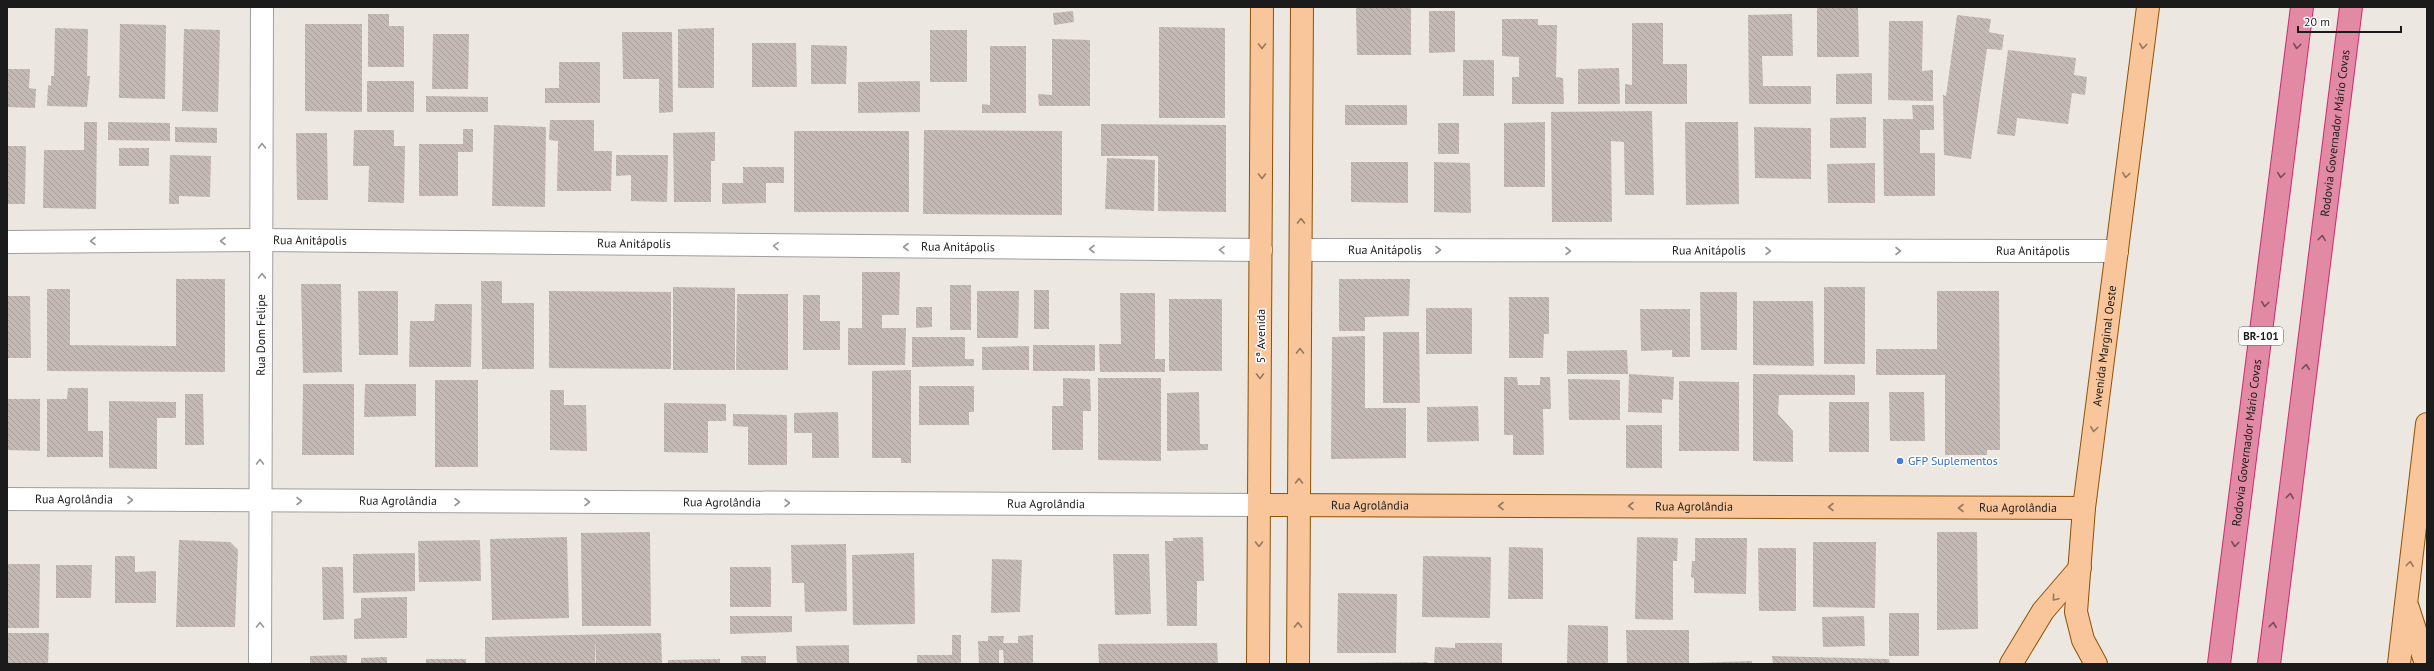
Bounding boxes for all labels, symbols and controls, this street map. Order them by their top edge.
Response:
scale bar [2298,8,2401,34]
text: 20 m [2304,14,2330,29]
one-way arrow [1258,43,1266,49]
one-way arrow [2139,43,2148,49]
one-way arrow [2293,43,2302,49]
street label: Rodovia Governador Mário Covas [2317,49,2353,217]
one-way arrow [258,143,266,149]
one-way arrow [2122,172,2131,178]
one-way arrow [2277,172,2286,178]
one-way arrow [1258,173,1266,179]
one-way arrow [1297,218,1305,224]
street label: Rua Anitápolis [273,232,347,248]
street label: Rua Anitápolis [597,235,671,251]
one-way arrow [2317,235,2326,241]
one-way arrow [220,236,226,245]
one-way arrow [90,237,96,245]
street label: Rua Anitápolis [921,239,995,254]
one-way arrow [773,242,779,250]
street label: Rua Anitápolis [1348,242,1422,257]
street label: Rua Anitápolis [1672,242,1746,258]
one-way arrow [903,243,909,251]
street label: Rua Anitápolis [1996,243,2070,258]
one-way arrow [1089,244,1095,253]
one-way arrow [1219,246,1225,254]
one-way arrow [1435,246,1441,254]
one-way arrow [1565,247,1571,255]
one-way arrow [1765,247,1771,255]
one-way arrow [1895,247,1901,255]
one-way arrow [258,273,266,279]
street label: Avenida Marginal Oeste [2089,284,2119,407]
street label: Rua Dom Felipe [253,294,268,376]
one-way arrow [2260,301,2269,307]
street label: 5ª Avenida [1253,309,1268,363]
road number: BR-101 [2239,327,2283,345]
one-way arrow [1296,348,1304,354]
street label: Rodovia Governador Mário Covas [2228,358,2264,527]
one-way arrow [2301,364,2310,370]
one-way arrow [1256,373,1264,379]
one-way arrow [2090,426,2099,432]
place label: GFP Suplementos [1908,453,1998,468]
marker: GFP Suplementos [1895,456,1905,466]
one-way arrow [256,459,264,465]
one-way arrow [1295,478,1303,484]
street label: Rua Agrolândia [35,491,113,507]
street label: Rua Agrolândia [359,493,437,508]
one-way arrow [2285,493,2294,499]
street label: Rua Agrolândia [683,494,761,510]
one-way arrow [127,496,133,504]
street label: Rua Agrolândia [1007,496,1085,511]
one-way arrow [296,497,302,505]
street label: Rua Agrolândia [1331,497,1409,513]
one-way arrow [454,498,460,506]
one-way arrow [584,498,590,506]
street label: Rua Agrolândia [1655,498,1733,514]
one-way arrow [784,499,790,507]
street label: Rua Agrolândia [1979,500,2057,515]
one-way arrow [1498,502,1504,510]
one-way arrow [1628,502,1634,510]
one-way arrow [1828,503,1834,511]
one-way arrow [1958,504,1964,512]
one-way arrow [1255,541,1263,547]
one-way arrow [2230,541,2239,547]
one-way arrow [2405,561,2414,567]
one-way arrow [2052,593,2059,600]
one-way arrow [256,622,264,628]
one-way arrow [1294,622,1303,628]
one-way arrow [2269,622,2278,628]

